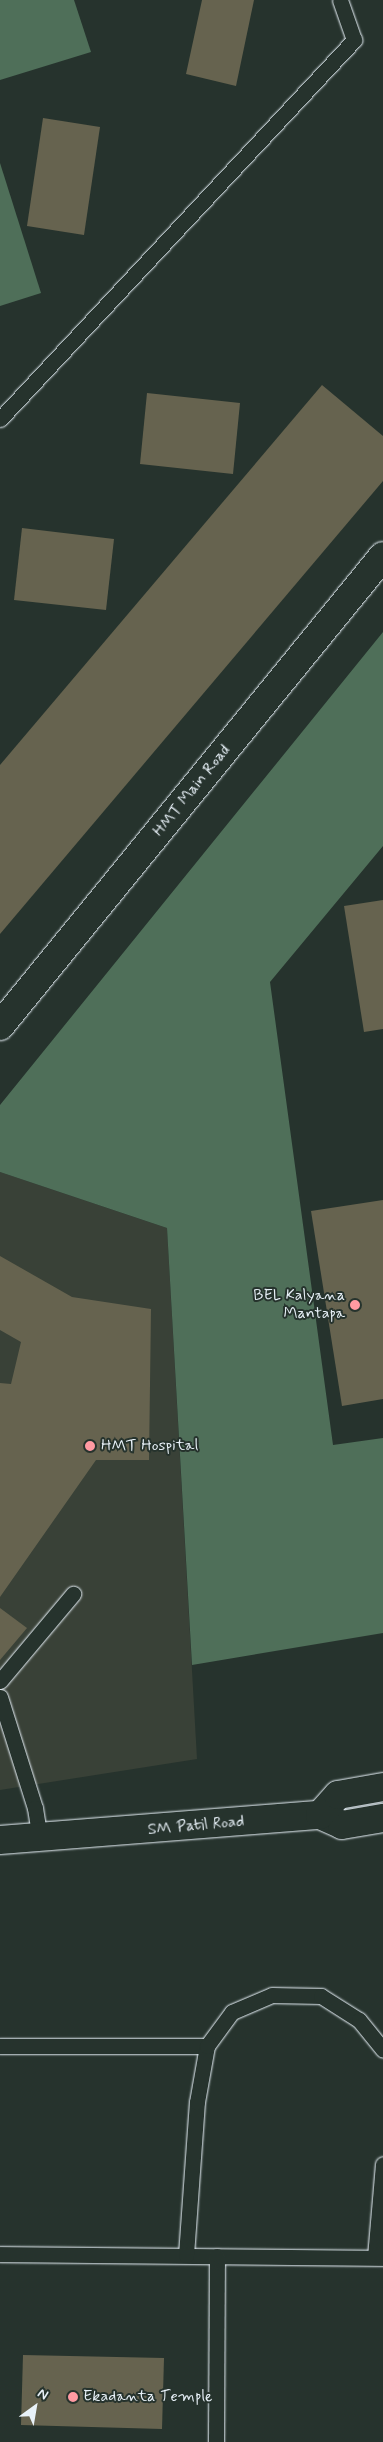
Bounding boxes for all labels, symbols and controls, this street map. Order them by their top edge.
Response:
street label: HMT Main Road [149,742,235,840]
place label: BEL Kalyana Mantapa [257,1286,345,1324]
marker: BEL Kalyana Mantapa [349,1299,361,1311]
place label: HMT Hospital [101,1436,198,1456]
marker: HMT Hospital [83,1439,97,1453]
street label: SM Patil Road [148,1812,244,1840]
north arrow [10,2382,60,2432]
text: N [34,2384,52,2404]
place label: Ekadanta Temple [83,2387,207,2407]
marker: Ekadanta Temple [67,2391,79,2403]

